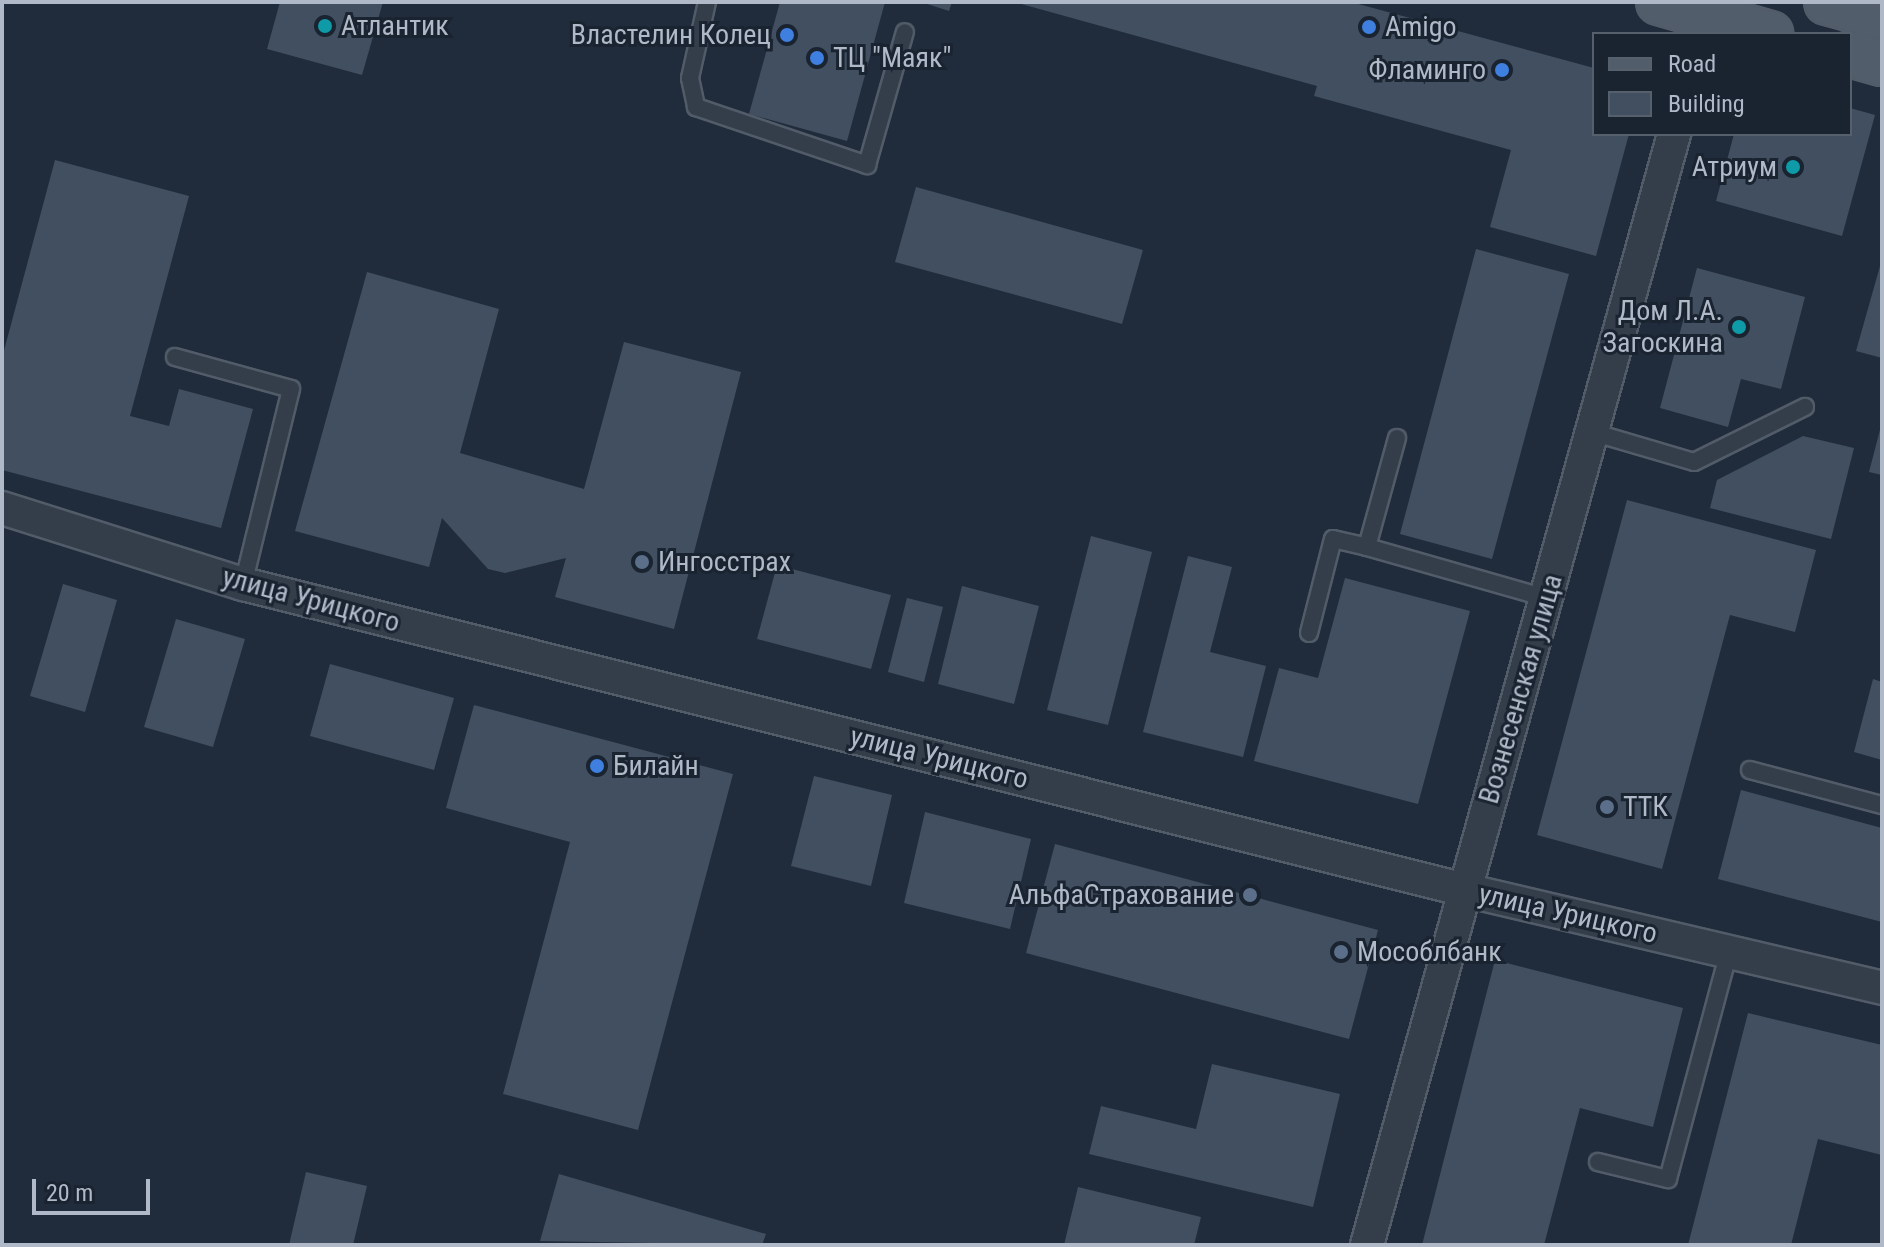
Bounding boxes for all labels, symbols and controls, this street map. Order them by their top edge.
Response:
place label: Атлантик [341,9,449,43]
place label: Amigo [1385,10,1457,44]
marker: Атлантик [316,17,334,35]
place label: Властелин Колец [571,18,771,52]
marker: Amigo [1360,18,1378,36]
marker: Властелин Колец [778,26,796,44]
legend [1592,32,1852,136]
place label: ТЦ "Маяк" [833,41,951,75]
marker: ТЦ "Маяк" [808,49,826,67]
text: Road [1668,50,1716,78]
place label: Фламинго [1369,53,1486,87]
marker: Фламинго [1493,61,1511,79]
text: Building [1668,90,1745,118]
place label: Атриум [1692,150,1777,184]
marker: Атриум [1784,158,1802,176]
place label: Дом Л.А. Загоскина [1603,294,1723,360]
marker: Дом Л.А. Загоскина [1730,318,1748,336]
place label: Ингосстрах [658,545,791,579]
marker: Ингосстрах [633,553,651,571]
street label: улица Урицкого [219,560,403,640]
street label: Вознесенская улица [1472,570,1570,808]
street label: улица Урицкого [847,720,1031,796]
place label: Билайн [613,749,699,783]
marker: Билайн [588,757,606,775]
place label: ТТК [1623,790,1668,824]
marker: ТТК [1598,798,1616,816]
street label: улица Урицкого [1475,877,1661,951]
place label: АльфаСтрахование [1009,878,1234,912]
marker: АльфаСтрахование [1241,886,1259,904]
place label: Мособлбанк [1357,935,1502,969]
marker: Мособлбанк [1332,943,1350,961]
scale bar [36,1163,154,1213]
text: 20 m [46,1179,93,1207]

